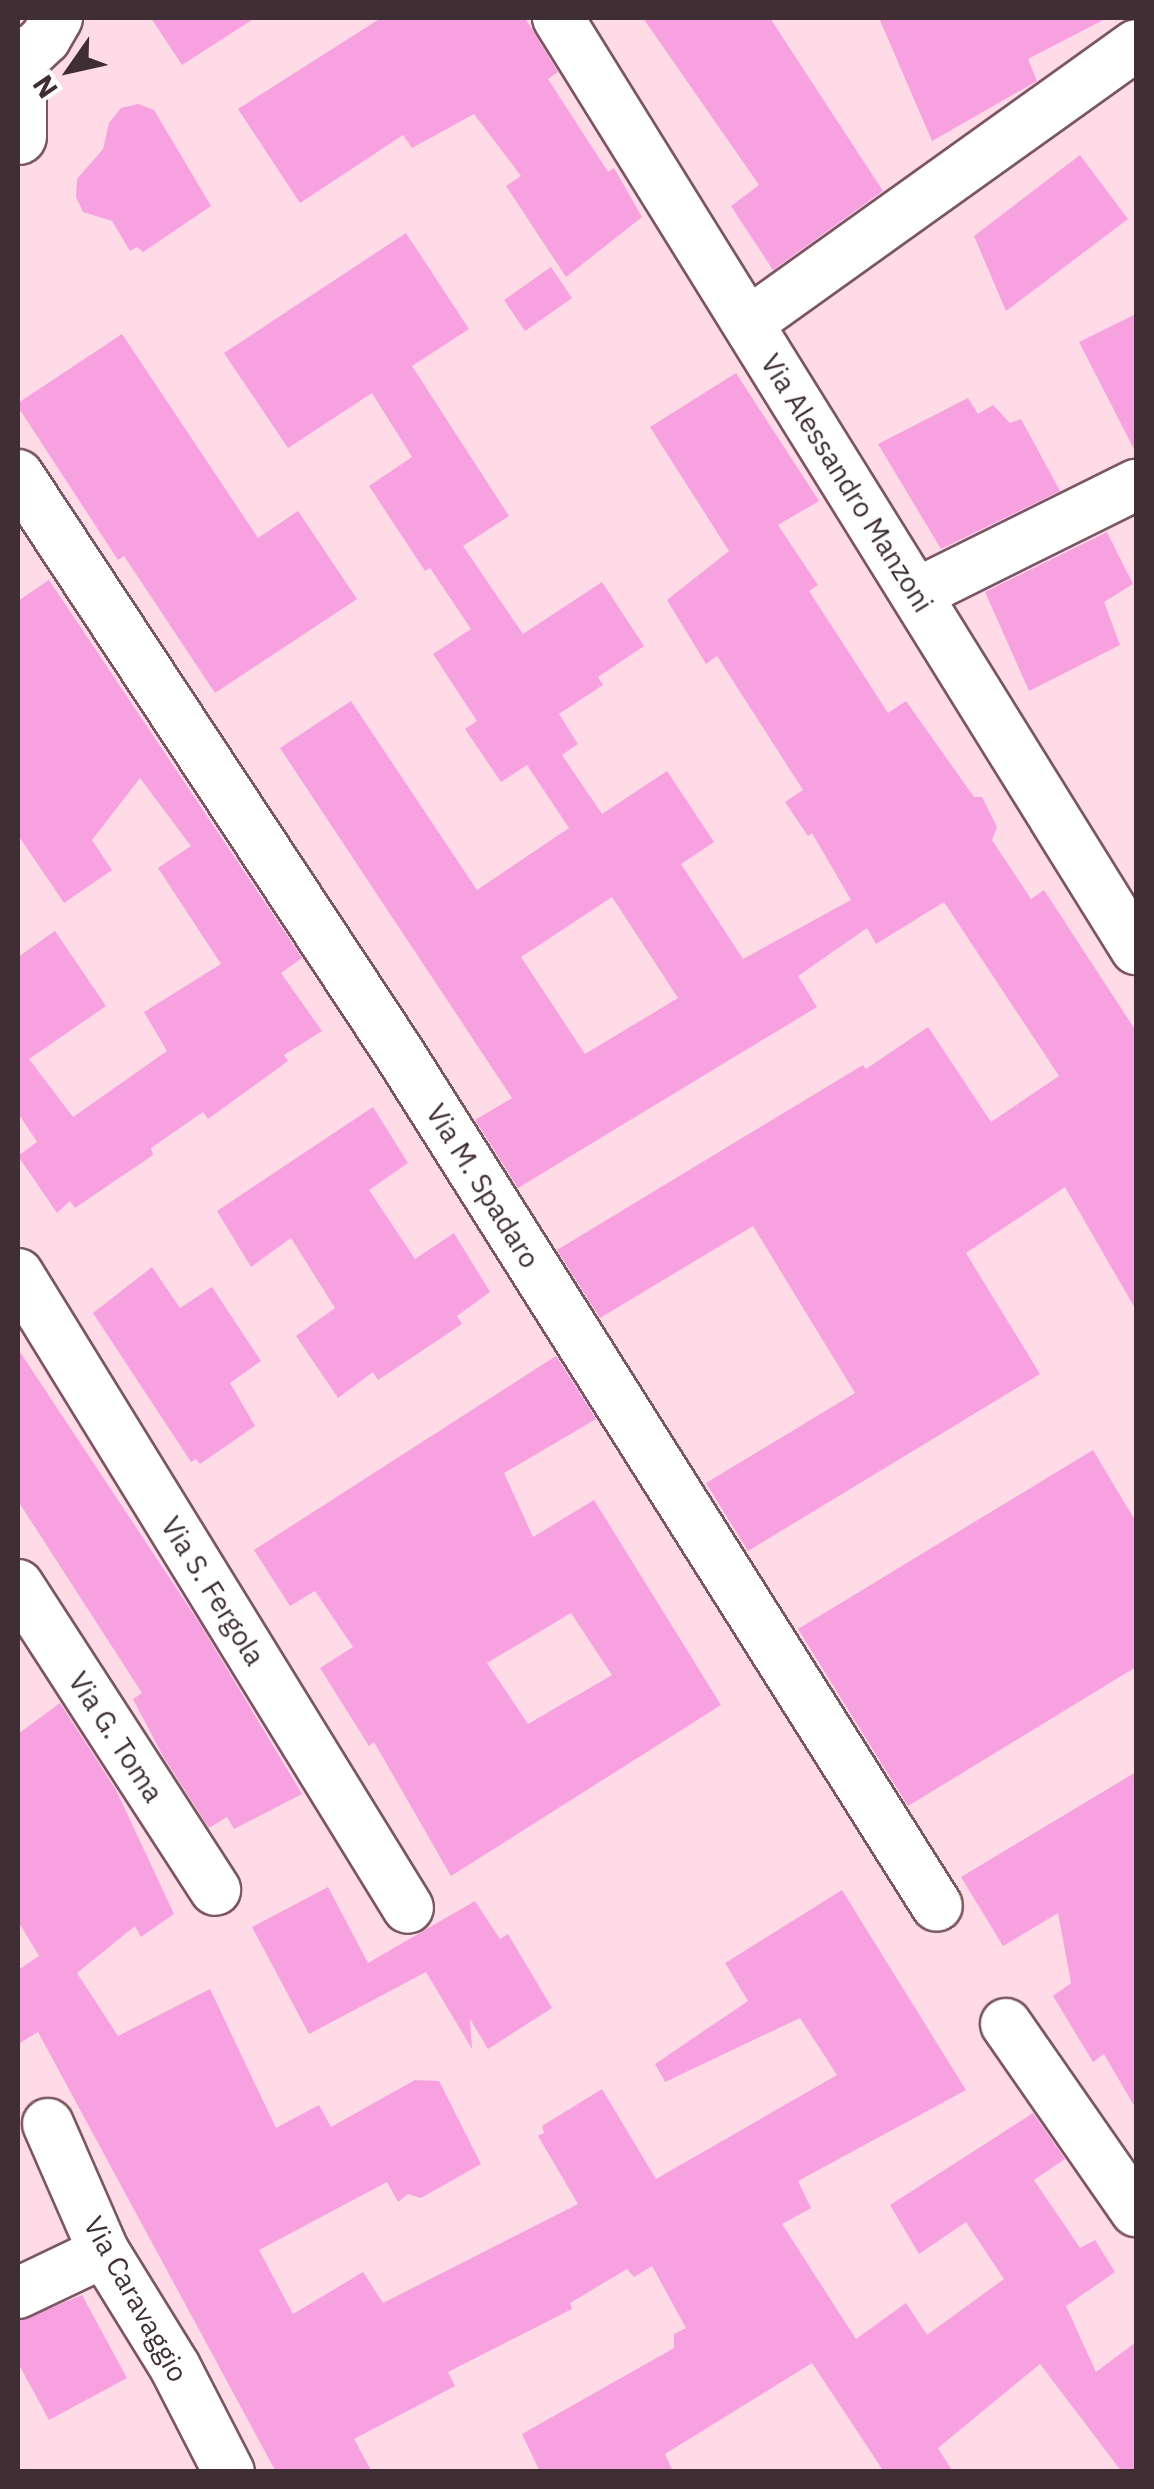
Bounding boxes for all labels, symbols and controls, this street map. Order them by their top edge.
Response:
north arrow [20,20,120,120]
text: N [24,68,66,106]
street label: Via Alessandro Manzoni [754,348,940,618]
street label: Via M. Spadaro [419,1098,547,1274]
street label: Via S. Fergola [154,1510,272,1672]
street label: Via G. Toma [61,1666,171,1808]
street label: Via Caravaggio [77,2211,195,2387]

